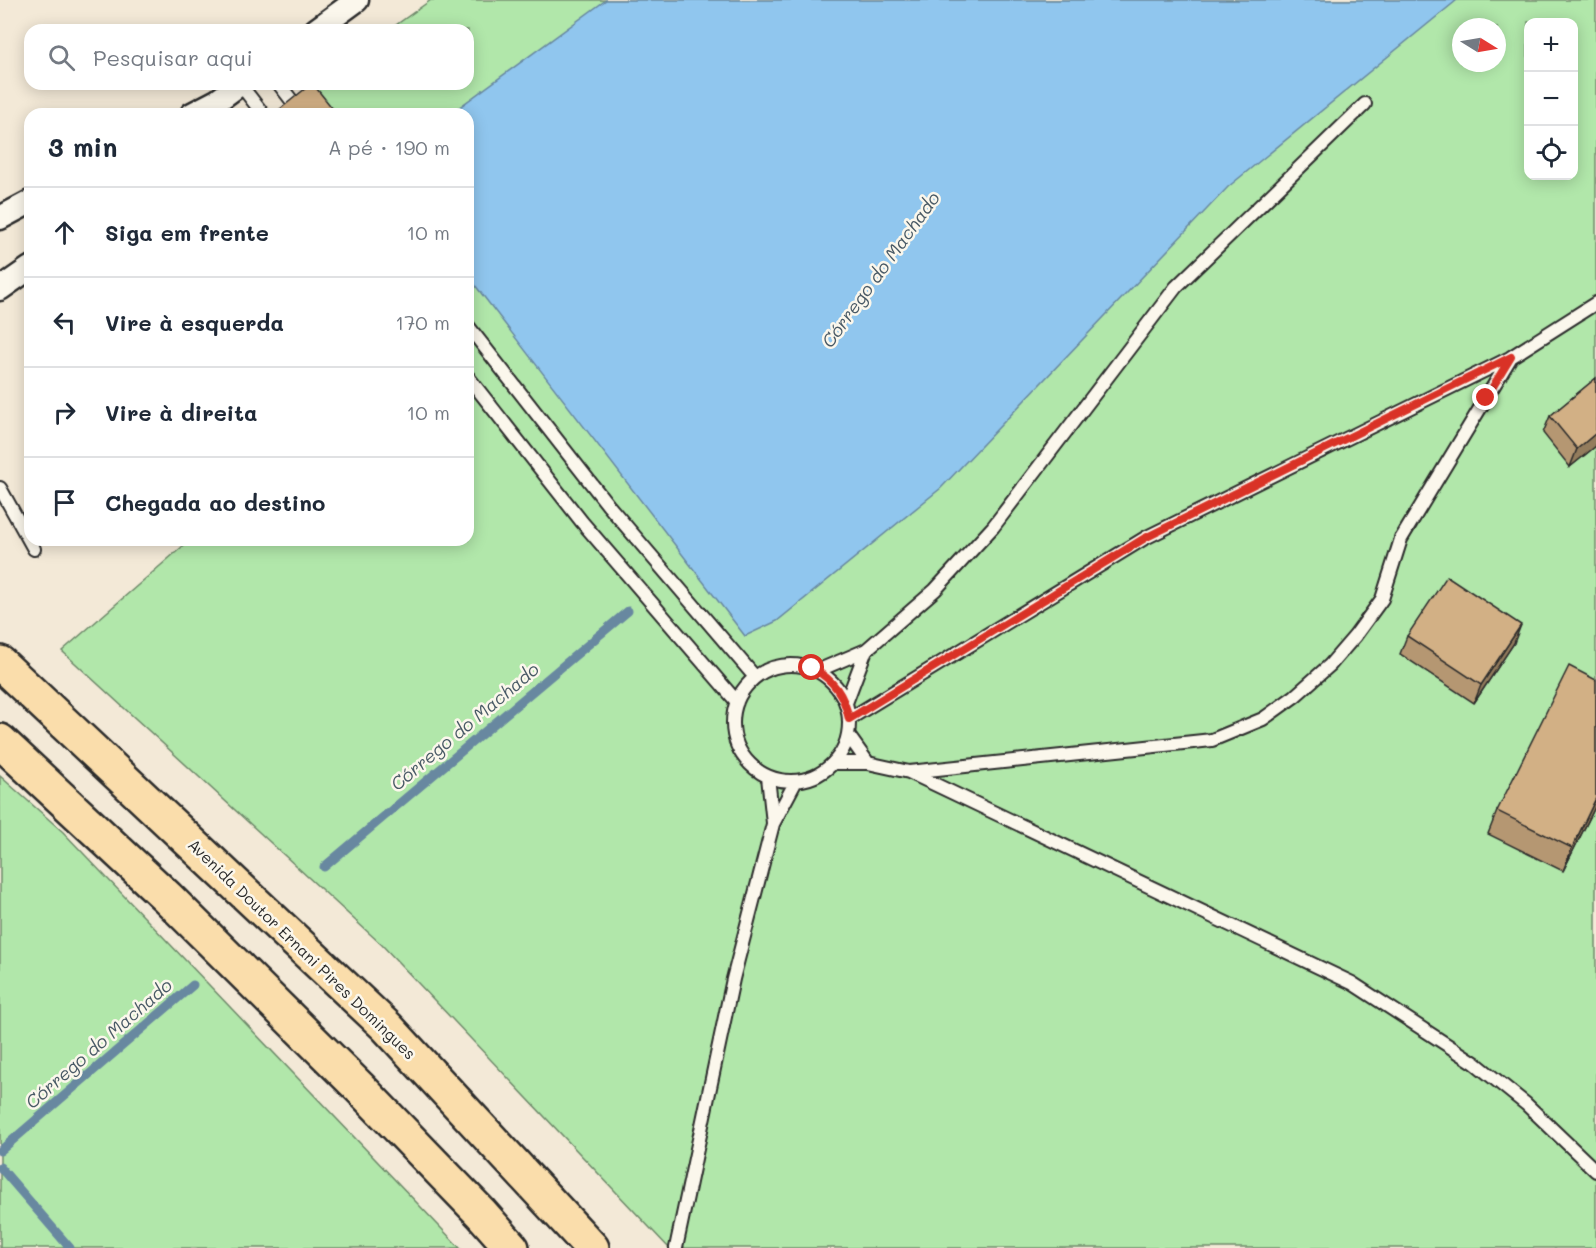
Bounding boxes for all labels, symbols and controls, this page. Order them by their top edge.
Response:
north arrow [1452,18,1506,72]
map controls [1524,18,1578,180]
button: + [1524,18,1578,72]
search box [24,24,474,90]
icon: search [45,41,78,74]
text: Pesquisar aqui [93,43,253,72]
button: − [1524,72,1578,126]
button: locate [1524,126,1578,180]
text: 3 min [48,130,117,164]
text: A pé · 190 m [328,134,450,160]
water label: Córrego do Machado [816,186,945,352]
icon: ahead [48,216,81,249]
text: Siga em frente [105,218,269,247]
text: 10 m [406,219,450,245]
icon: left [48,306,81,339]
text: Vire à esquerda [105,308,284,337]
text: 170 m [395,309,450,335]
route end [1472,384,1498,410]
icon: right [48,396,81,429]
text: Vire à direita [105,398,258,427]
text: 10 m [406,399,450,425]
icon: arrive [48,486,81,519]
text: Chegada ao destino [105,488,325,517]
route start [798,654,824,680]
water label: Córrego do Machado [385,657,544,796]
street label: Avenida Doutor Ernani Pires Domingues [184,834,421,1063]
water label: Córrego do Machado [20,973,177,1114]

